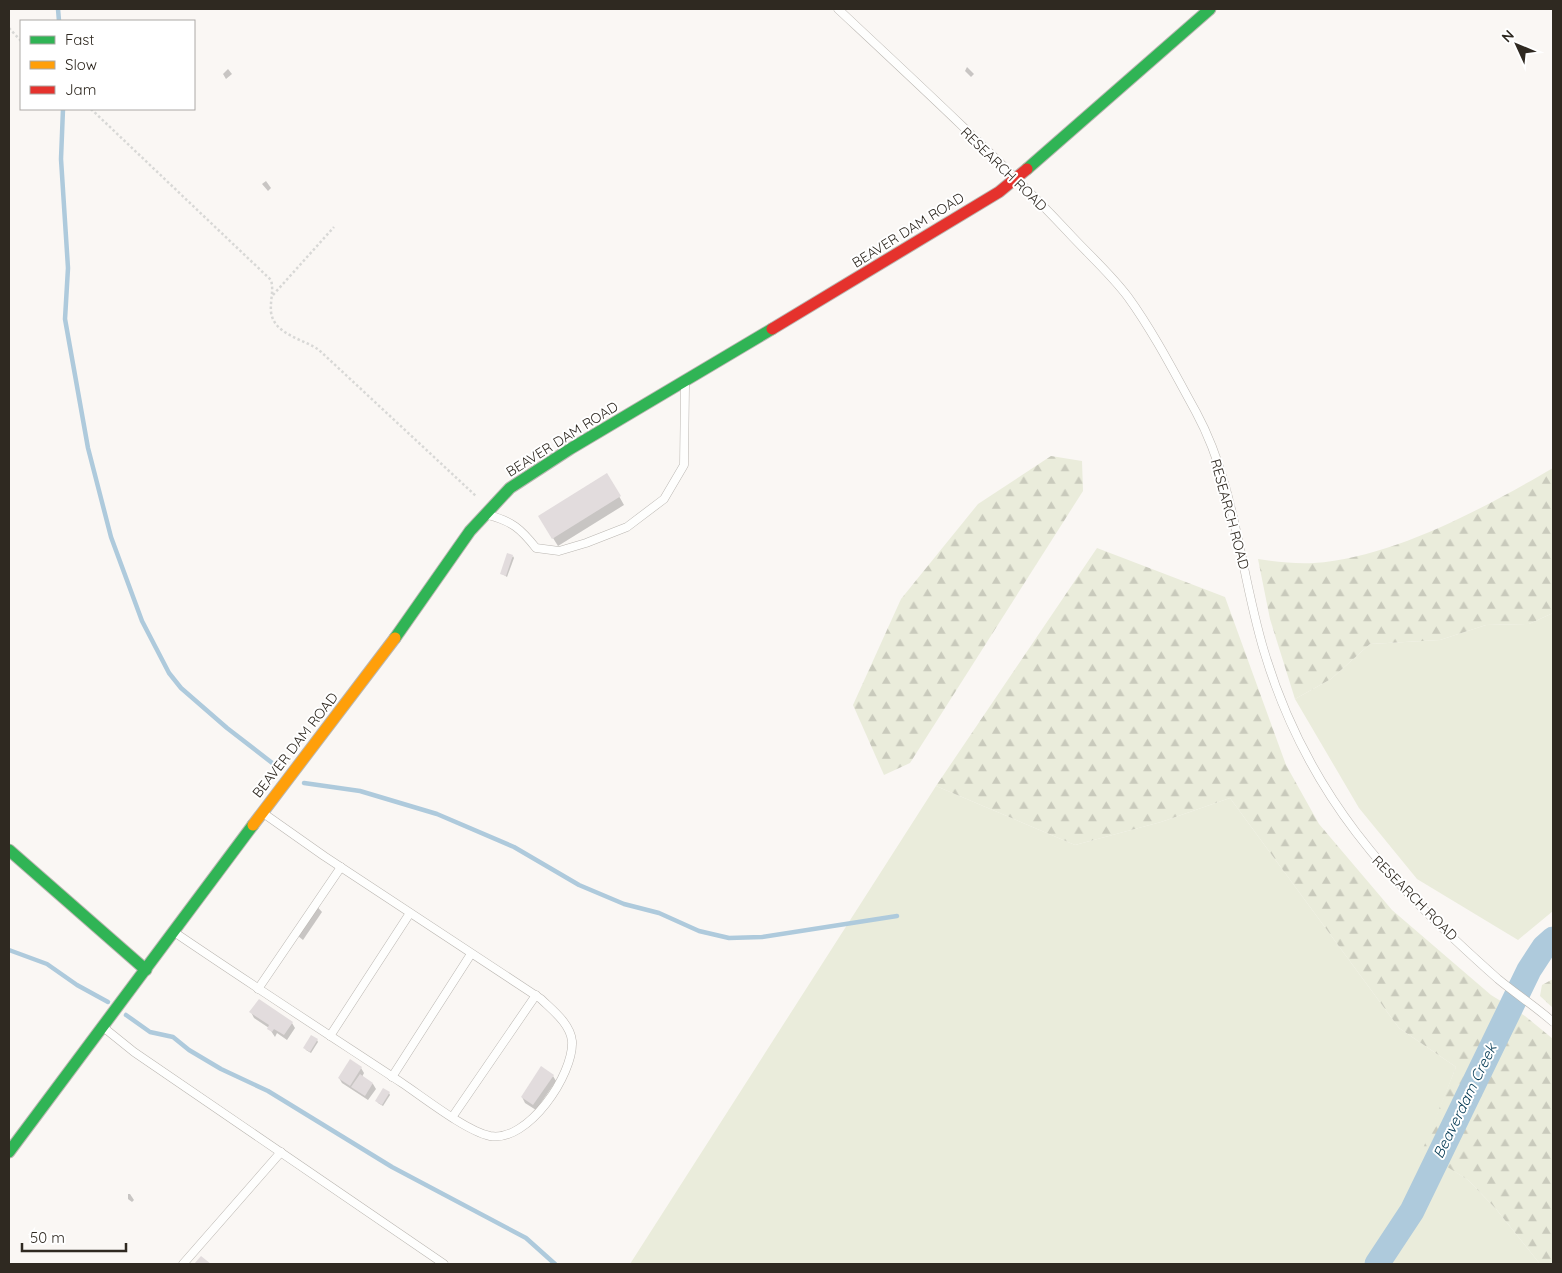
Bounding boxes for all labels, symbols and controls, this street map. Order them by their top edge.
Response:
legend [20,20,195,110]
north arrow [1492,20,1542,70]
text: N [1498,26,1518,46]
text: Fast [65,30,94,49]
text: Slow [65,55,97,74]
text: Jam [65,80,96,99]
street label: RESEARCH ROAD [957,123,1051,215]
street label: BEAVER DAM ROAD [849,188,967,272]
street label: BEAVER DAM ROAD [503,397,621,481]
street label: RESEARCH ROAD [1207,457,1253,571]
street label: BEAVER DAM ROAD [248,689,342,801]
street label: RESEARCH ROAD [1369,852,1461,944]
water label: Beaverdam Creek [1429,1039,1501,1161]
scale bar [22,1220,126,1252]
text: 50 m [30,1228,65,1247]

